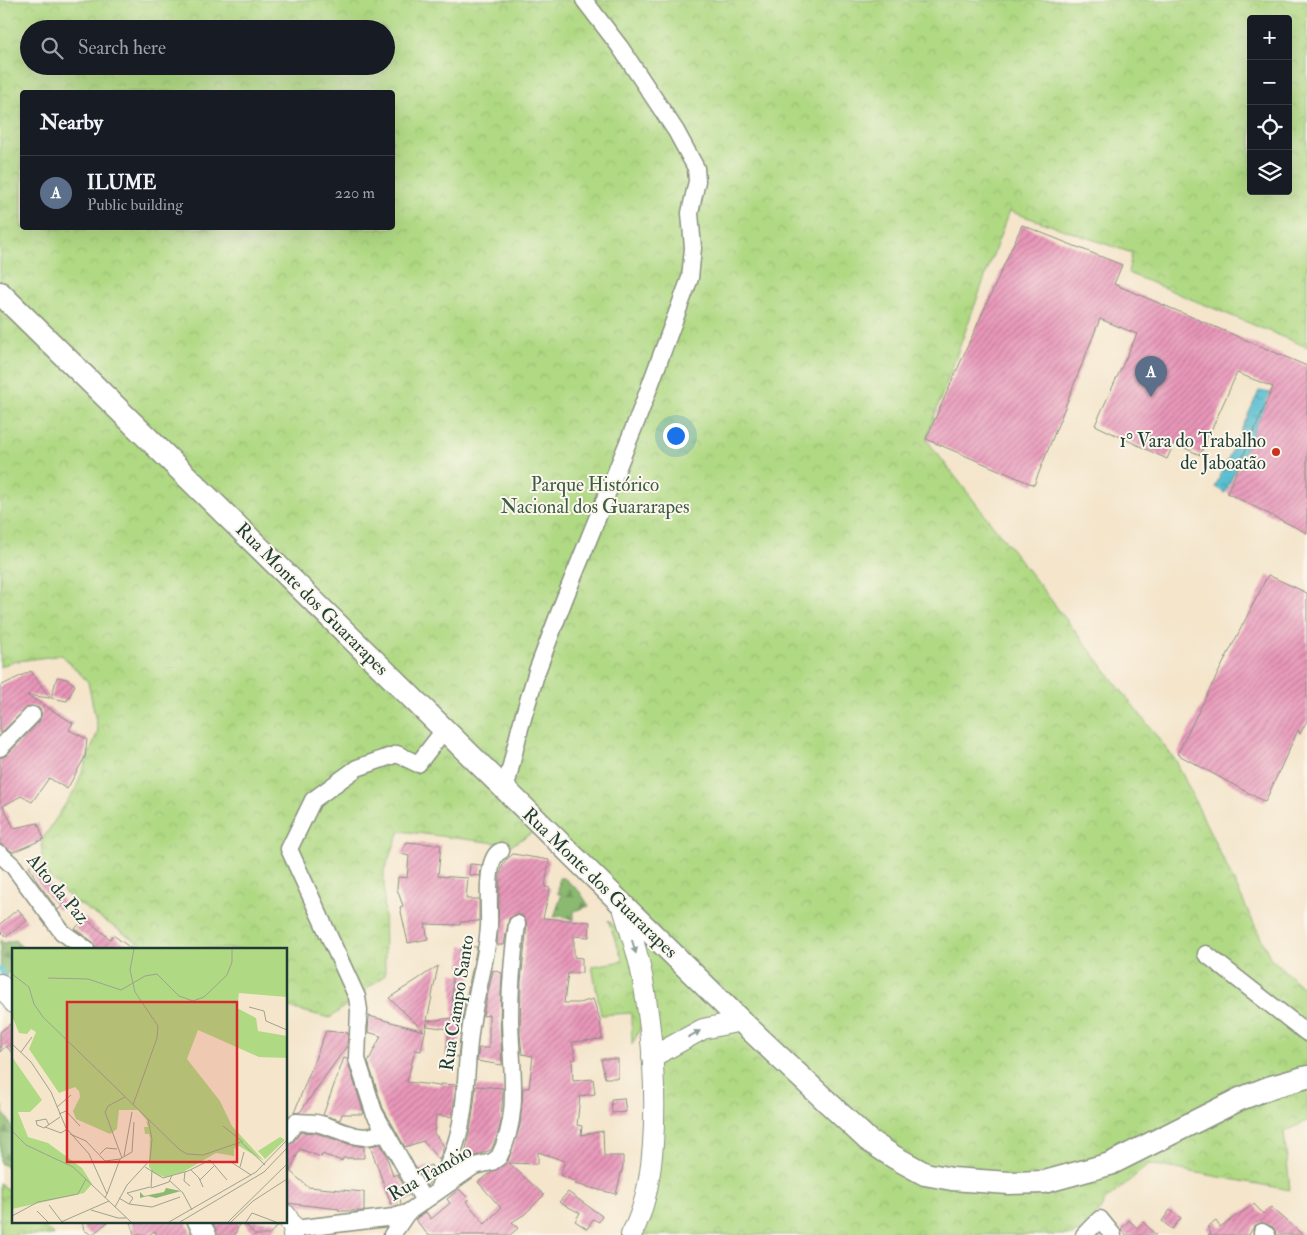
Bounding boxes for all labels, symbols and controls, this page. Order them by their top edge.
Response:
map controls [1247,15,1292,195]
button: + [1247,15,1292,60]
search box [20,20,395,75]
icon: search [38,34,66,62]
text: Search here [78,36,166,60]
button: − [1247,60,1292,105]
button: locate [1247,105,1292,150]
text: Nearby [40,109,103,136]
button: layers [1247,150,1292,195]
text: ILUME [87,171,156,195]
text: A [51,183,61,203]
text: 220 m [335,183,375,203]
text: Public building [87,195,183,215]
pin: A [1135,356,1167,397]
your location [663,423,689,449]
place label: 1° Vara do Trabalho de Jaboatão [1119,429,1266,475]
marker: 1° Vara do Trabalho de Jaboatão [1270,446,1282,458]
park label: Parque Histórico Nacional dos Guararapes [500,473,690,520]
street label: Rua Monte dos Guararapes [230,518,393,681]
street label: Rua Monte dos Guararapes [517,803,683,964]
street label: Alto da Paz [21,848,94,929]
street label: Rua Campo Santo [434,933,481,1073]
one-way arrow [631,940,639,955]
inset map [12,948,288,1222]
one-way arrow [687,1030,702,1038]
street label: Rua Tamôio [384,1139,476,1207]

